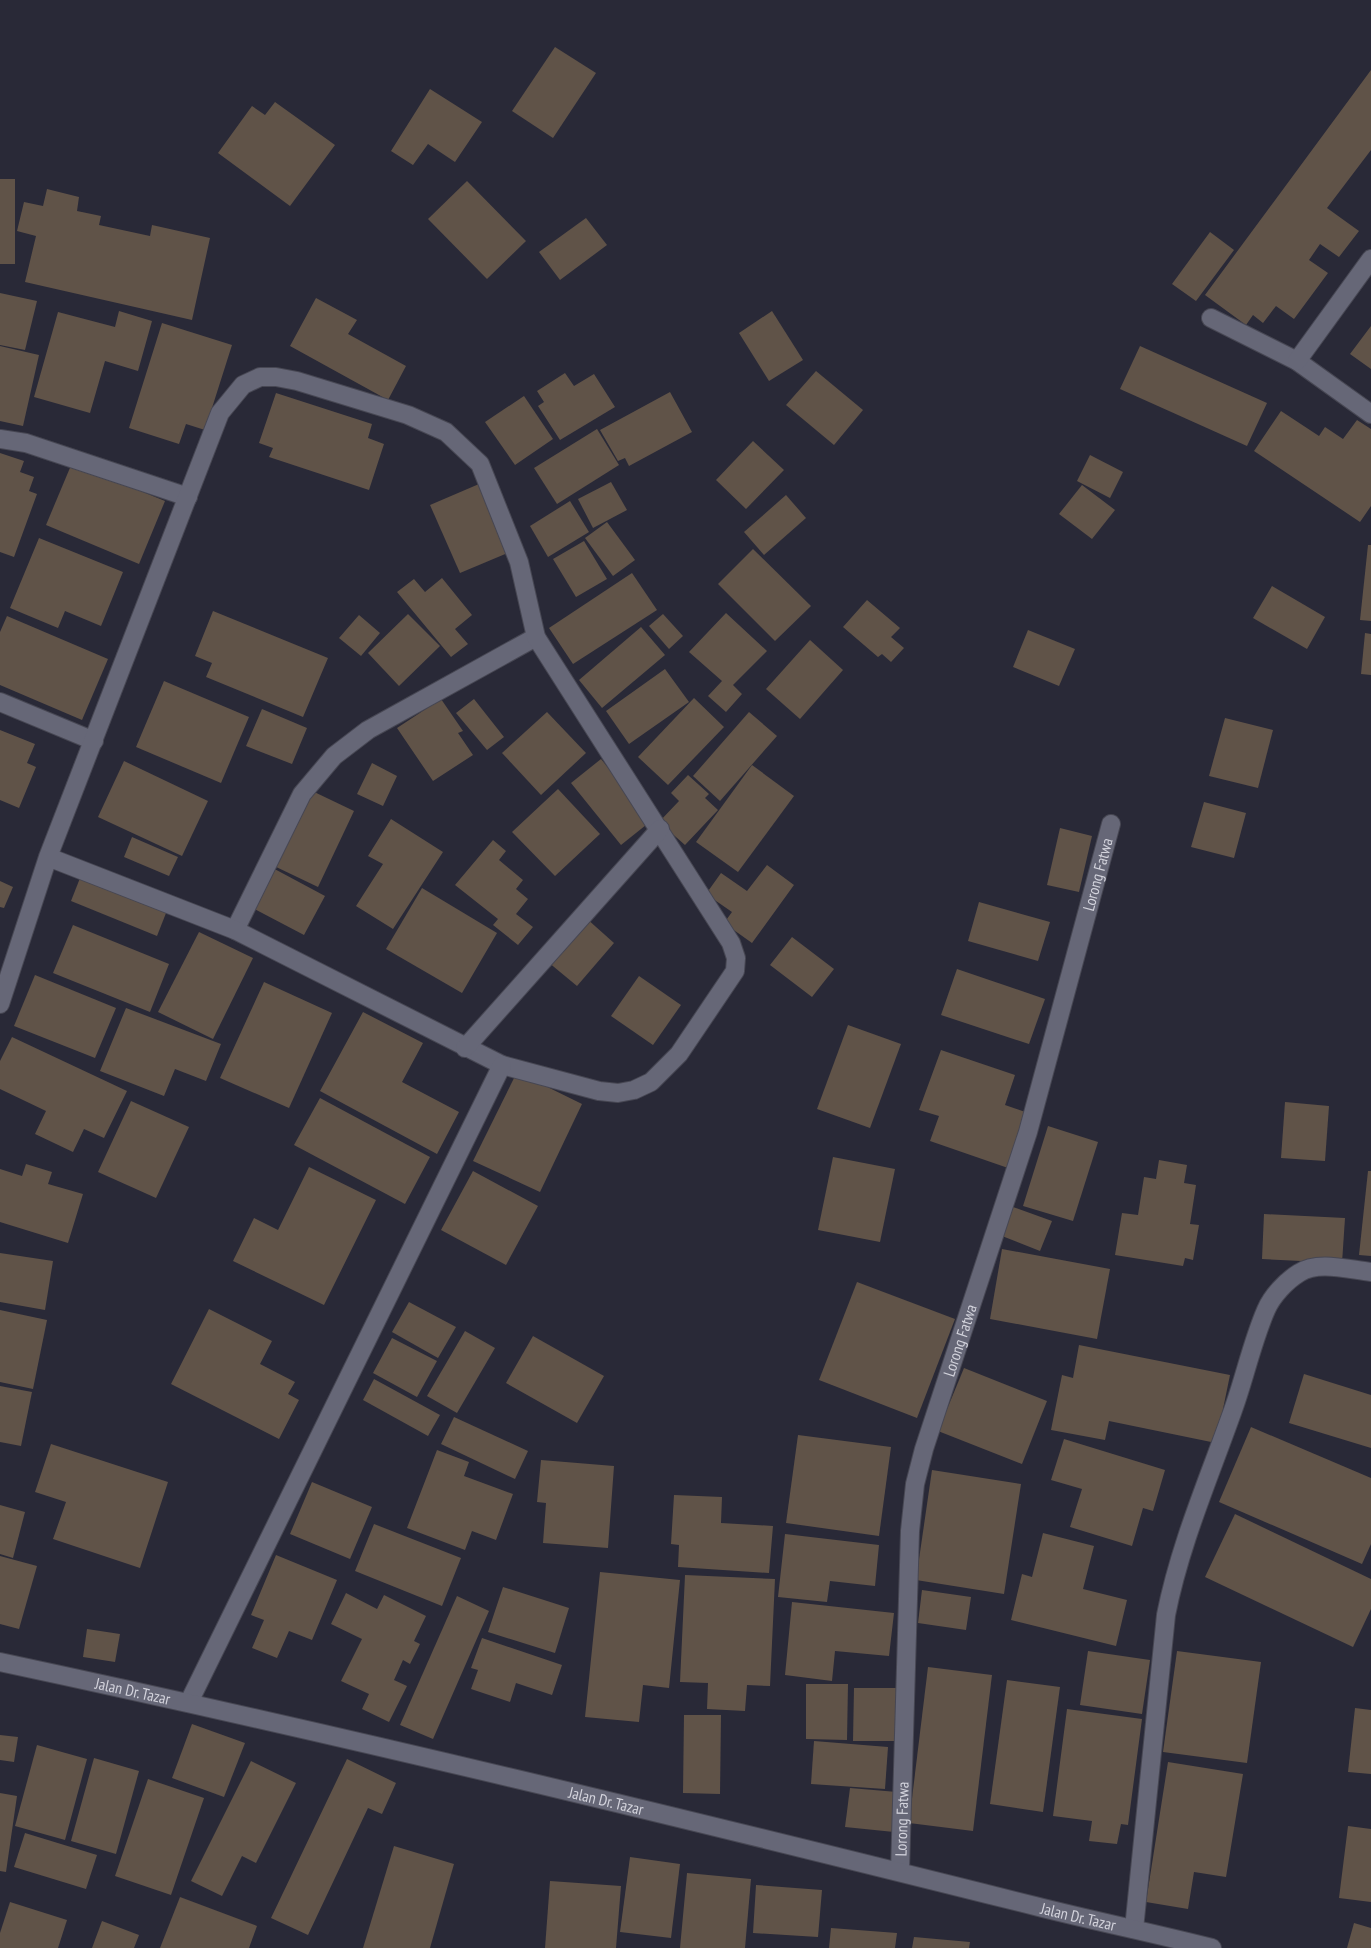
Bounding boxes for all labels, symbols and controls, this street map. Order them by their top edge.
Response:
street label: Lorong Fatwa [1078,836,1117,913]
street label: Lorong Fatwa [939,1302,981,1379]
street label: Jalan Dr. Tazar [93,1673,173,1709]
street label: Lorong Fatwa [890,1781,913,1857]
street label: Jalan Dr. Tazar [566,1782,646,1819]
street label: Jalan Dr. Tazar [1038,1898,1118,1935]

